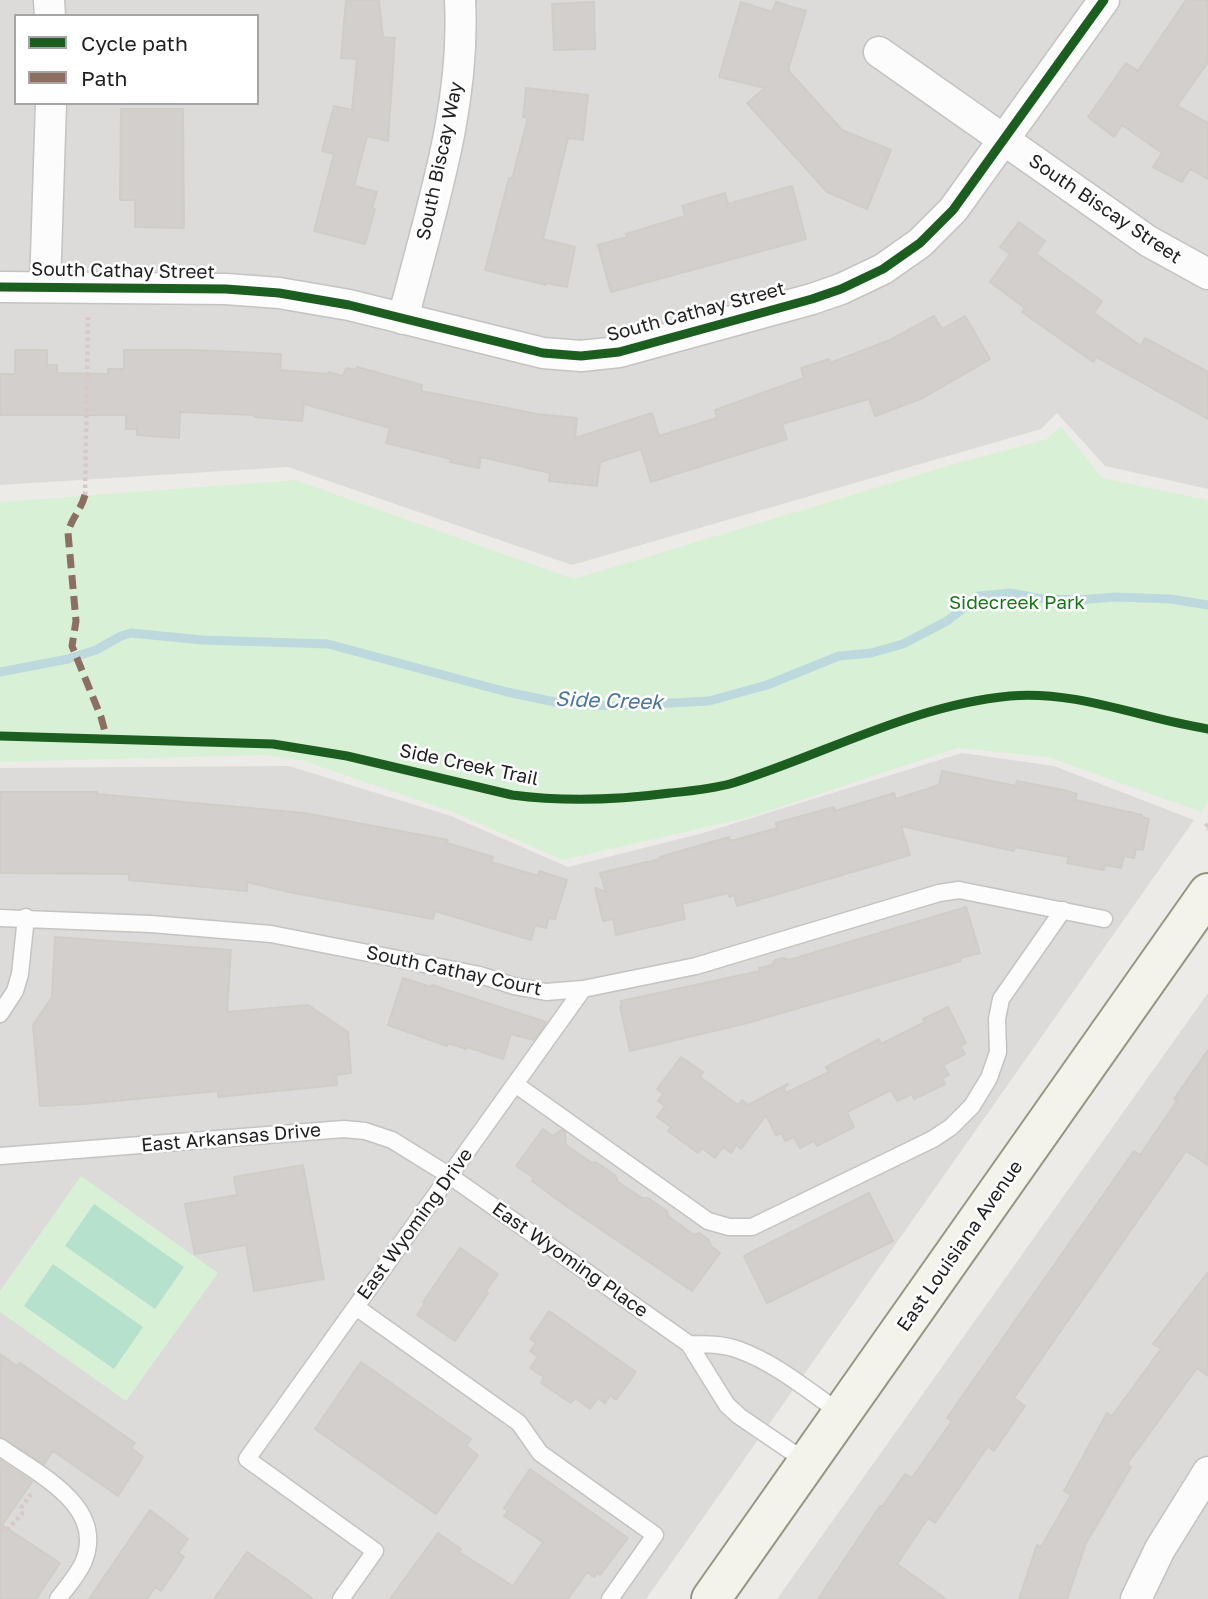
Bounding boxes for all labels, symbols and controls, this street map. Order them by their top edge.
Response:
legend [14,14,259,105]
text: Cycle path [81,30,188,56]
text: Path [81,65,128,91]
street label: South Biscay Way [412,80,468,242]
street label: South Biscay Street [1024,149,1186,269]
street label: South Cathay Street [31,258,215,284]
street label: South Cathay Street [604,277,788,347]
park label: Sidecreek Park [949,592,1085,614]
water label: Side Creek [555,687,663,715]
street label: Side Creek Trail [397,739,541,791]
street label: South Cathay Court [364,941,544,1001]
street label: East Arkansas Drive [140,1119,322,1157]
street label: East Wyoming Drive [352,1144,478,1304]
street label: East Louisiana Avenue [892,1156,1028,1336]
street label: East Wyoming Place [488,1198,652,1322]

